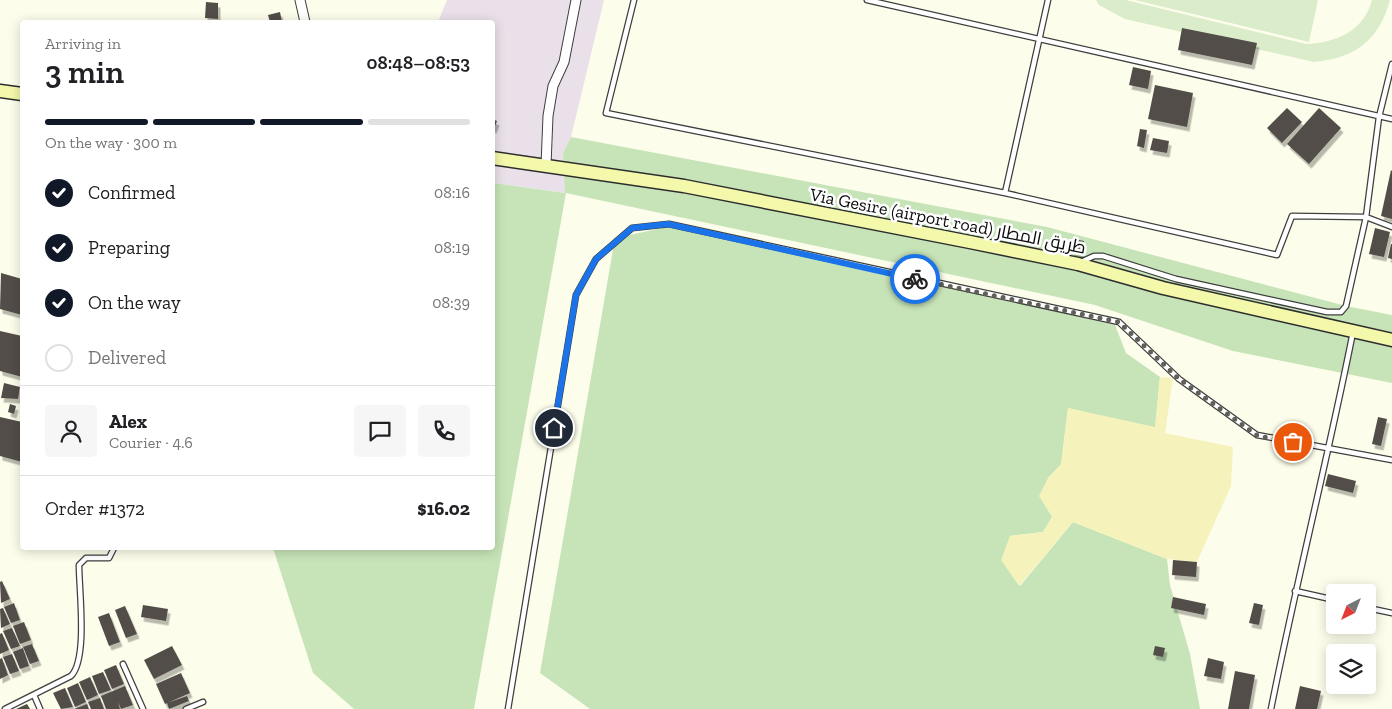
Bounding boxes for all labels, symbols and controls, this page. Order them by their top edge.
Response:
text: Arriving in [45,34,121,53]
text: 08:48–08:53 [367,51,470,74]
text: 3 min [45,53,124,91]
text: On the way · 300 m [45,133,177,152]
icon: check [45,179,73,207]
text: Confirmed [88,181,175,204]
text: 08:16 [434,183,470,202]
street label: Via Gesire (airport road) طريق المطار [807,183,1088,260]
icon: check [45,234,73,262]
text: Preparing [88,236,170,259]
text: 08:19 [434,238,470,257]
courier [890,254,940,304]
icon: bike [901,265,929,293]
icon: check [45,289,73,317]
text: On the way [88,291,181,314]
text: 08:39 [432,293,470,312]
text: Delivered [88,346,166,369]
button: person [45,405,97,457]
button: chat [354,405,406,457]
button: phone [418,405,470,457]
pin [533,407,575,449]
text: Alex [109,410,147,433]
icon: home [540,414,568,442]
pin [1272,421,1314,463]
icon: bag [1279,428,1307,456]
text: Courier · 4.6 [109,433,193,452]
text: Order #1372 [45,497,145,520]
text: $16.02 [417,497,470,520]
north arrow [1326,584,1376,634]
map controls [1326,584,1376,694]
button: layers [1326,644,1376,694]

